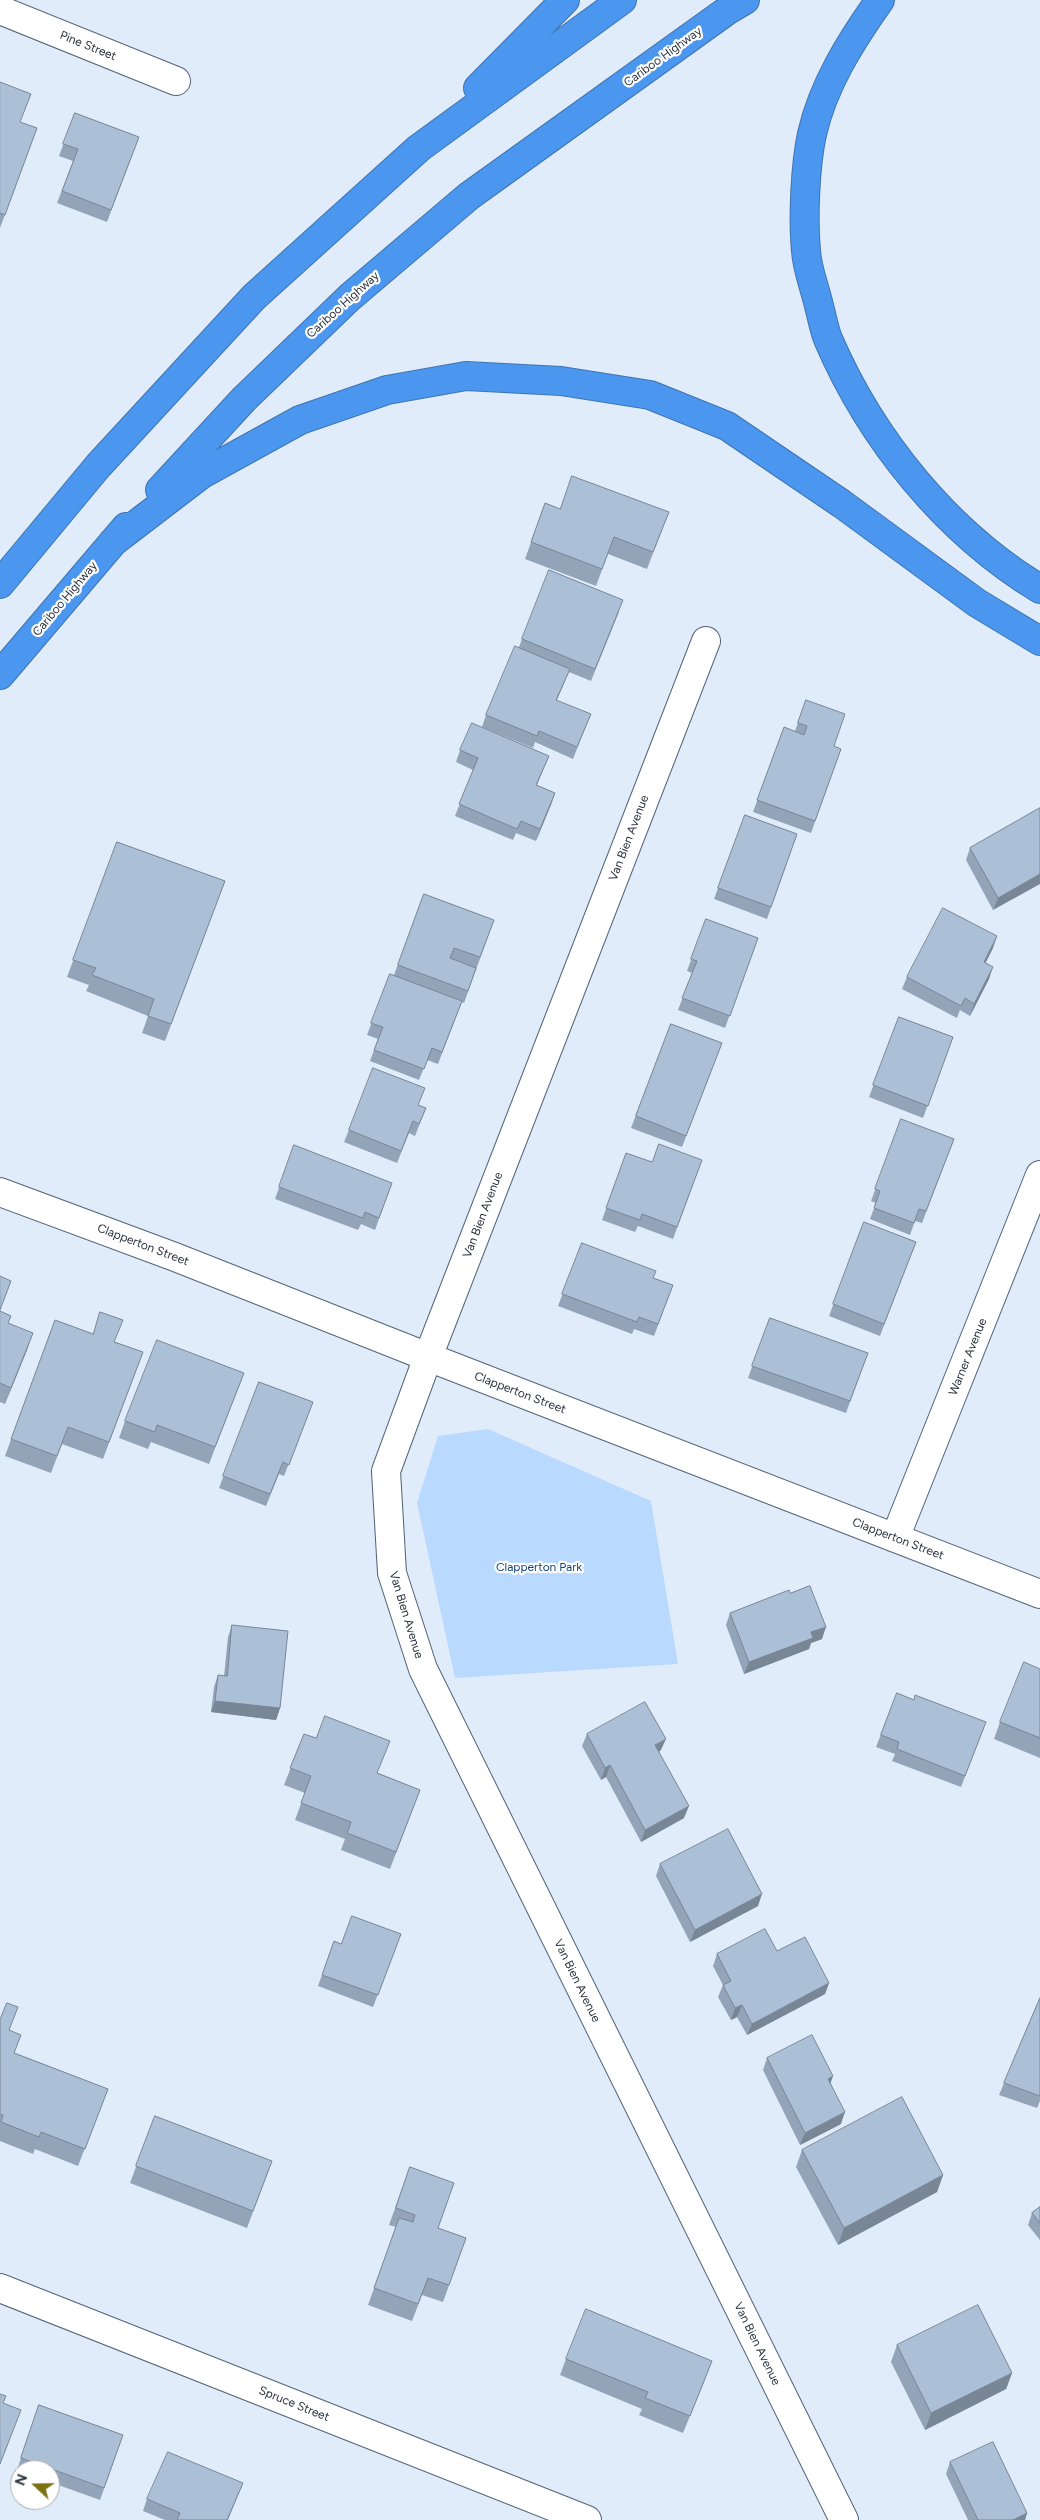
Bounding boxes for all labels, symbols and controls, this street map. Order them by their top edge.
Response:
street label: Cariboo Highway [621,24,705,90]
street label: Pine Street [58,28,118,64]
street label: Cariboo Highway [304,269,382,341]
street label: Cariboo Highway [30,559,100,639]
street label: Van Bien Avenue [606,793,652,883]
street label: Van Bien Avenue [460,1170,506,1260]
street label: Clapperton Street [95,1221,191,1269]
street label: Warner Avenue [946,1316,990,1398]
street label: Clapperton Street [472,1369,568,1417]
street label: Clapperton Street [850,1515,946,1563]
park label: Clapperton Park [496,1560,582,1574]
street label: Van Bien Avenue [386,1570,426,1660]
street label: Van Bien Avenue [551,1937,603,2025]
street label: Van Bien Avenue [731,2300,783,2388]
street label: Spruce Street [257,2383,331,2425]
north arrow [10,2460,60,2510]
text: N [12,2472,31,2488]

